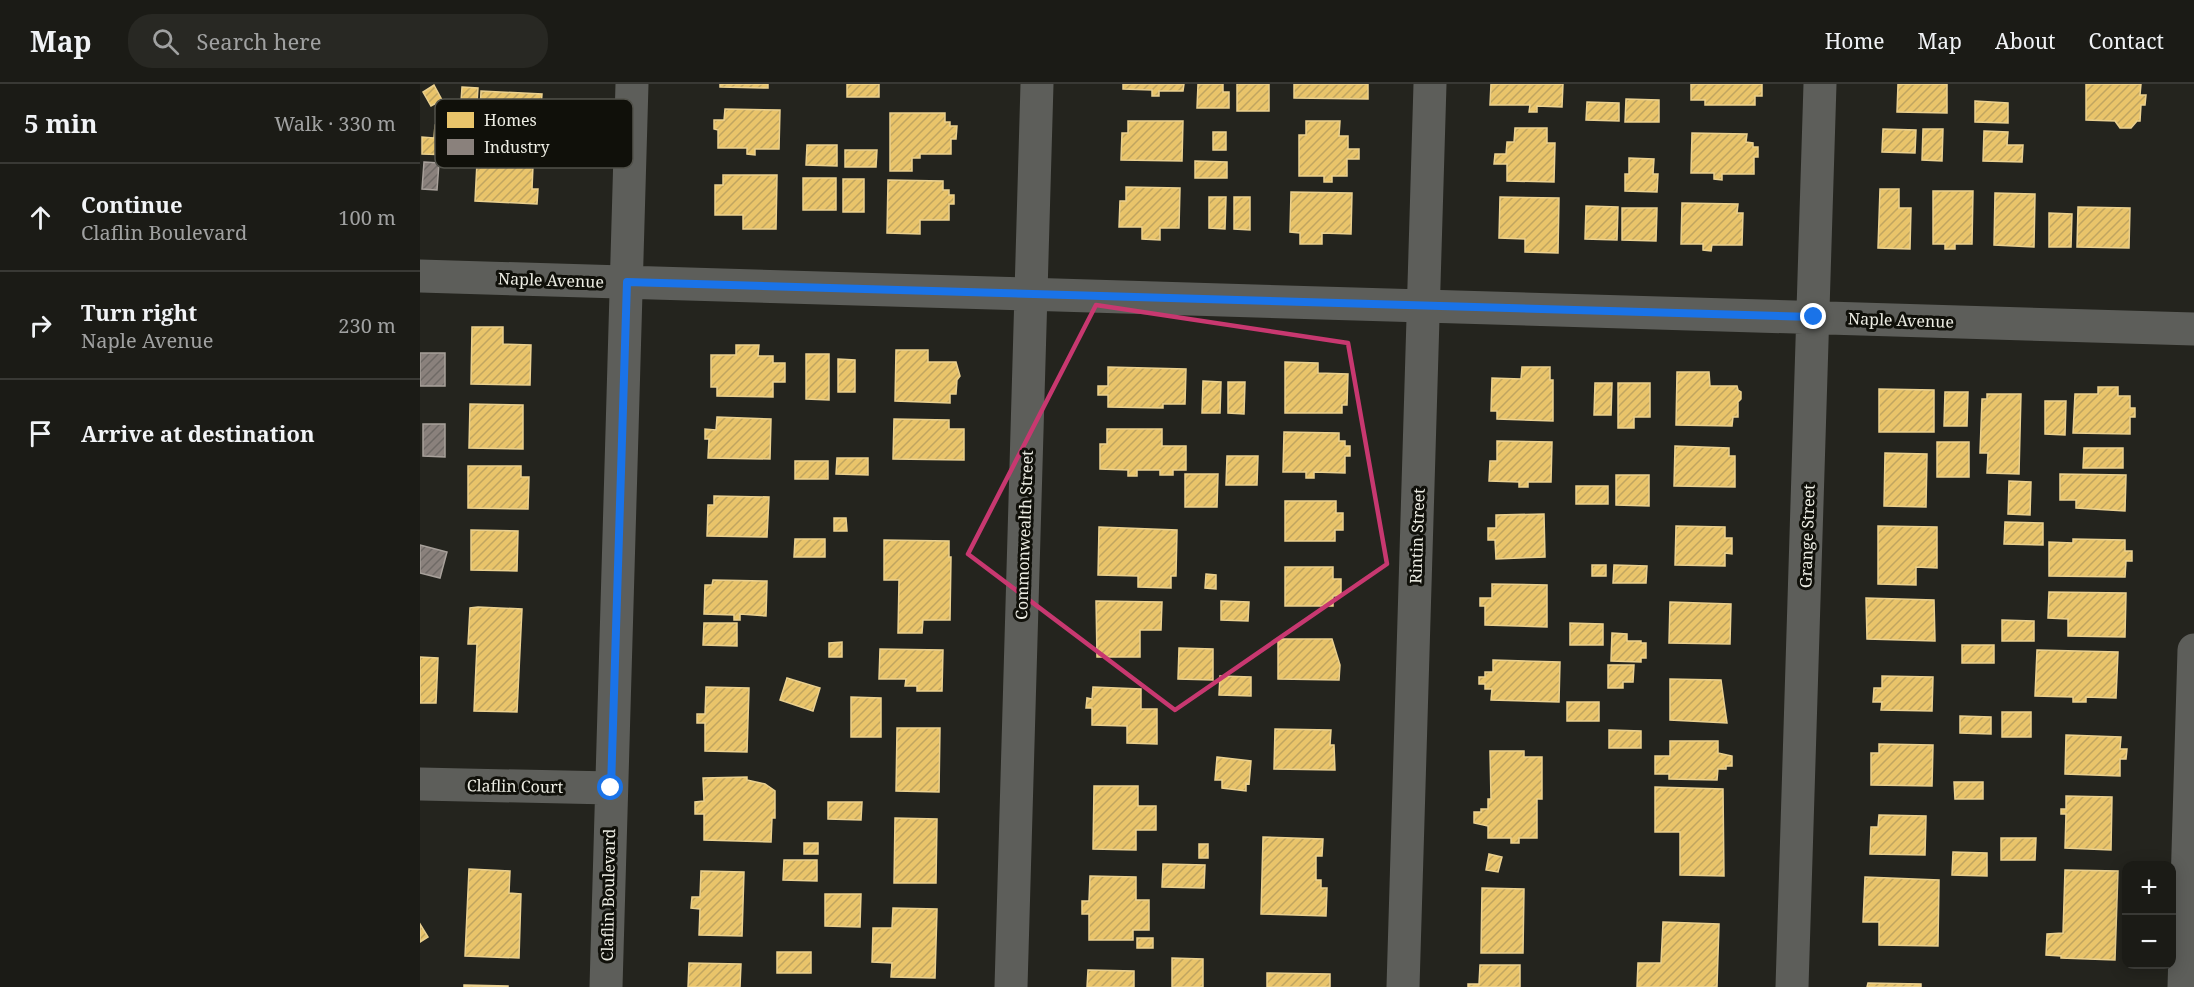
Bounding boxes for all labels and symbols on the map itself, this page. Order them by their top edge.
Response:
legend [435,99,633,168]
text: Homes [484,109,537,131]
text: Industry [484,136,551,158]
street label: Naple Avenue [498,267,604,293]
route end [1800,303,1826,329]
street label: Naple Avenue [1848,307,1954,333]
street label: Commonwealth Street [1010,449,1038,620]
street label: Grange Street [1794,483,1820,588]
street label: Rintin Street [1404,487,1430,584]
street label: Claflin Court [467,774,564,798]
route start [597,774,623,800]
street label: Claflin Boulevard [596,828,620,962]

